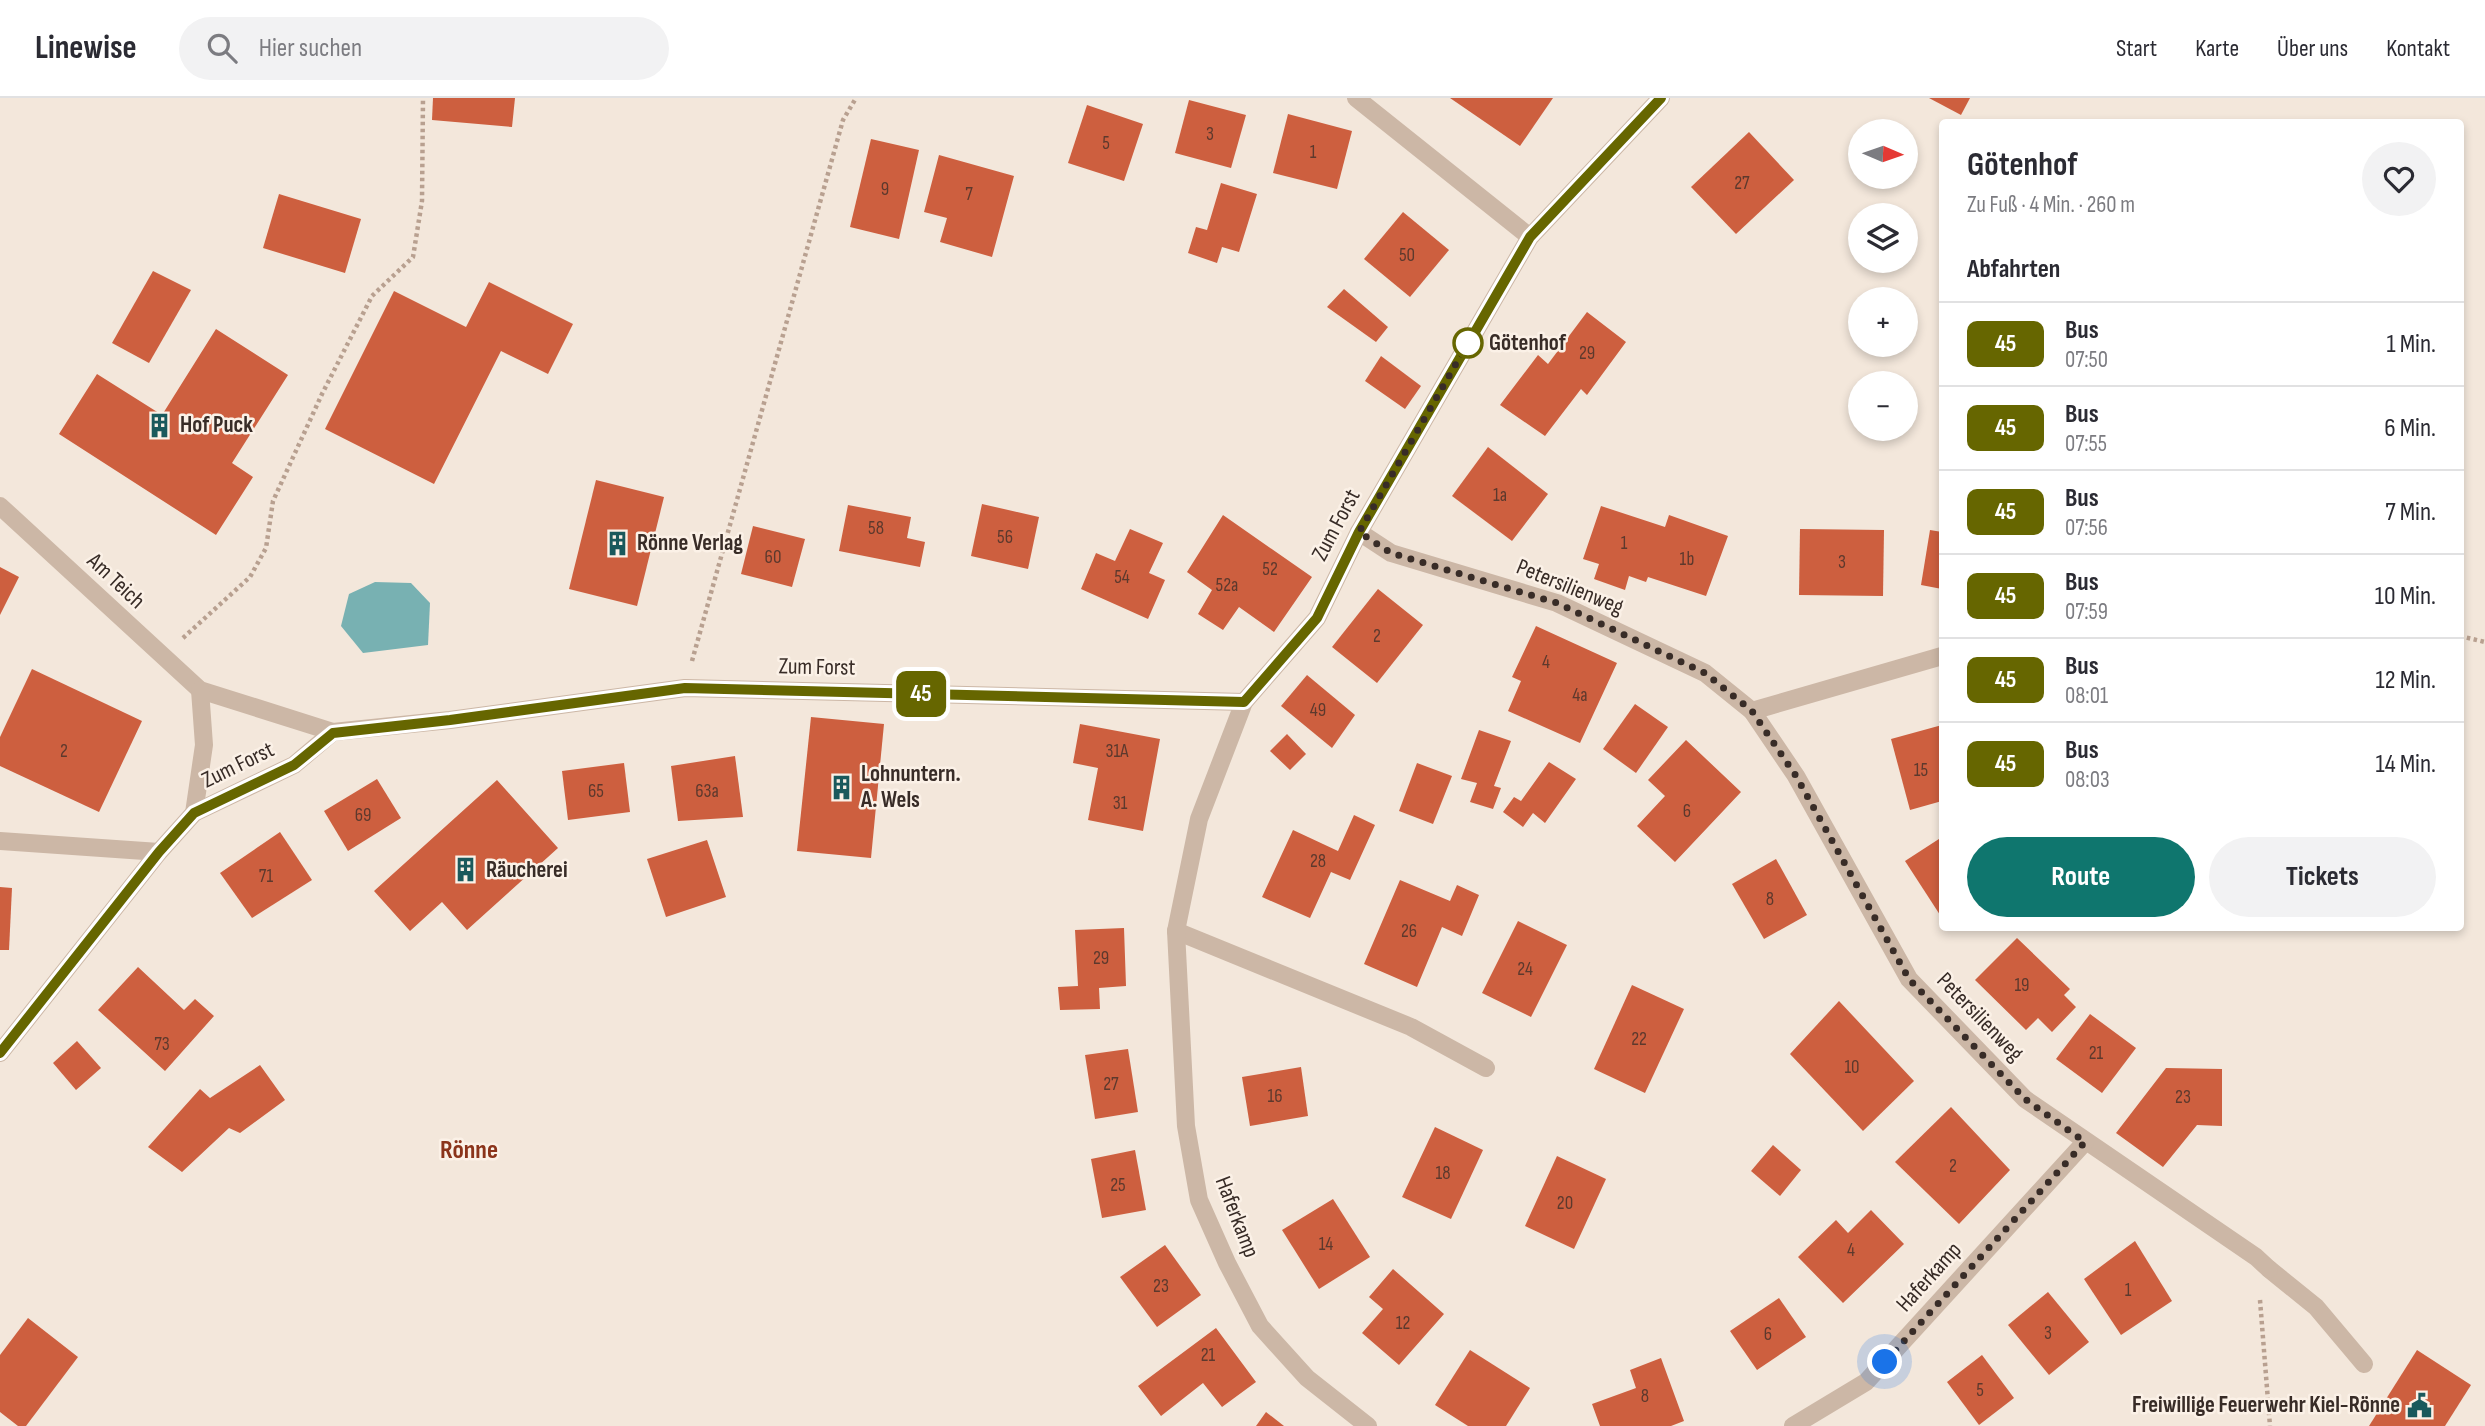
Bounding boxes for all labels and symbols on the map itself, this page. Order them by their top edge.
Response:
north arrow [1848,119,1918,189]
house number: 3 [1206,123,1214,146]
house number: 5 [1102,132,1110,155]
house number: 1 [1310,141,1317,164]
house number: 27 [1734,172,1750,195]
house number: 9 [881,178,889,201]
house number: 7 [965,183,973,206]
house number: 50 [1399,244,1415,267]
marker: Götenhof [1453,328,1483,358]
place label: Götenhof [1489,329,1567,357]
house number: 29 [1579,342,1595,365]
building icon: Hof Puck [146,411,174,439]
place label: Hof Puck [180,411,253,439]
house number: 1a [1493,484,1507,507]
street label: Zum Forst [1306,485,1366,565]
house number: 58 [868,517,884,540]
house number: 56 [997,526,1013,549]
building icon: Rönne Verlag [603,529,631,557]
place label: Rönne Verlag [637,529,743,557]
house number: 1 [1621,532,1628,555]
house number: 60 [765,546,781,569]
street label: Am Teich [80,547,151,615]
house number: 1b [1680,548,1694,571]
house number: 3 [1838,551,1846,574]
street label: Petersilienweg [1512,553,1628,621]
house number: 52 [1262,558,1278,581]
house number: 54 [1114,566,1130,589]
house number: 52a [1216,574,1238,597]
house number: 2 [1373,625,1381,648]
house number: 4 [1542,651,1550,674]
street label: Zum Forst [778,652,856,682]
line badge: 45 [890,671,953,717]
house number: 4a [1572,684,1588,707]
house number: 49 [1310,699,1326,722]
street label: Zum Forst [197,736,279,794]
house number: 2 [60,740,68,763]
house number: 31A [1105,740,1129,763]
house number: 15 [1914,759,1928,782]
place label: Lohnuntern. A. Wels [860,760,961,814]
building icon: Lohnuntern. A. Wels [827,773,855,801]
house number: 65 [588,780,604,803]
house number: 63a [695,780,719,803]
house number: 31 [1113,792,1128,815]
house number: 6 [1683,800,1691,823]
house number: 69 [355,804,371,827]
house number: 28 [1310,850,1326,873]
building icon: Räucherei [452,856,480,884]
place label: Räucherei [486,856,568,884]
house number: 71 [259,865,274,888]
house number: 8 [1766,888,1774,911]
house number: 26 [1401,920,1417,943]
house number: 29 [1093,947,1109,970]
house number: 24 [1517,958,1533,981]
street label: Petersilienweg [1931,967,2029,1067]
house number: 19 [2014,974,2030,997]
house number: 22 [1631,1028,1647,1051]
house number: 73 [154,1033,170,1056]
house number: 21 [2089,1042,2104,1065]
house number: 10 [1844,1056,1860,1079]
house number: 27 [1103,1073,1119,1096]
house number: 16 [1268,1085,1282,1108]
house number: 23 [2175,1086,2191,1109]
district label: Rönne [440,1135,498,1166]
house number: 2 [1949,1155,1957,1178]
house number: 18 [1436,1162,1450,1185]
street label: Haferkamp [1209,1173,1265,1261]
house number: 25 [1110,1174,1126,1197]
house number: 20 [1557,1192,1573,1215]
house number: 14 [1319,1233,1333,1256]
street label: Haferkamp [1890,1236,1968,1318]
house number: 4 [1847,1239,1855,1262]
house number: 23 [1153,1275,1169,1298]
house number: 1 [2125,1279,2132,1302]
house number: 12 [1396,1312,1410,1335]
house number: 3 [2044,1322,2052,1345]
house number: 6 [1764,1323,1772,1346]
house number: 21 [1201,1344,1216,1367]
your location [1867,1344,1902,1379]
house number: 5 [1976,1379,1984,1402]
house number: 8 [1641,1385,1649,1408]
place label: Freiwillige Feuerwehr Kiel-Rönne [2132,1391,2400,1419]
public building icon: Freiwillige Feuerwehr Kiel-Rönne [2406,1391,2434,1419]

